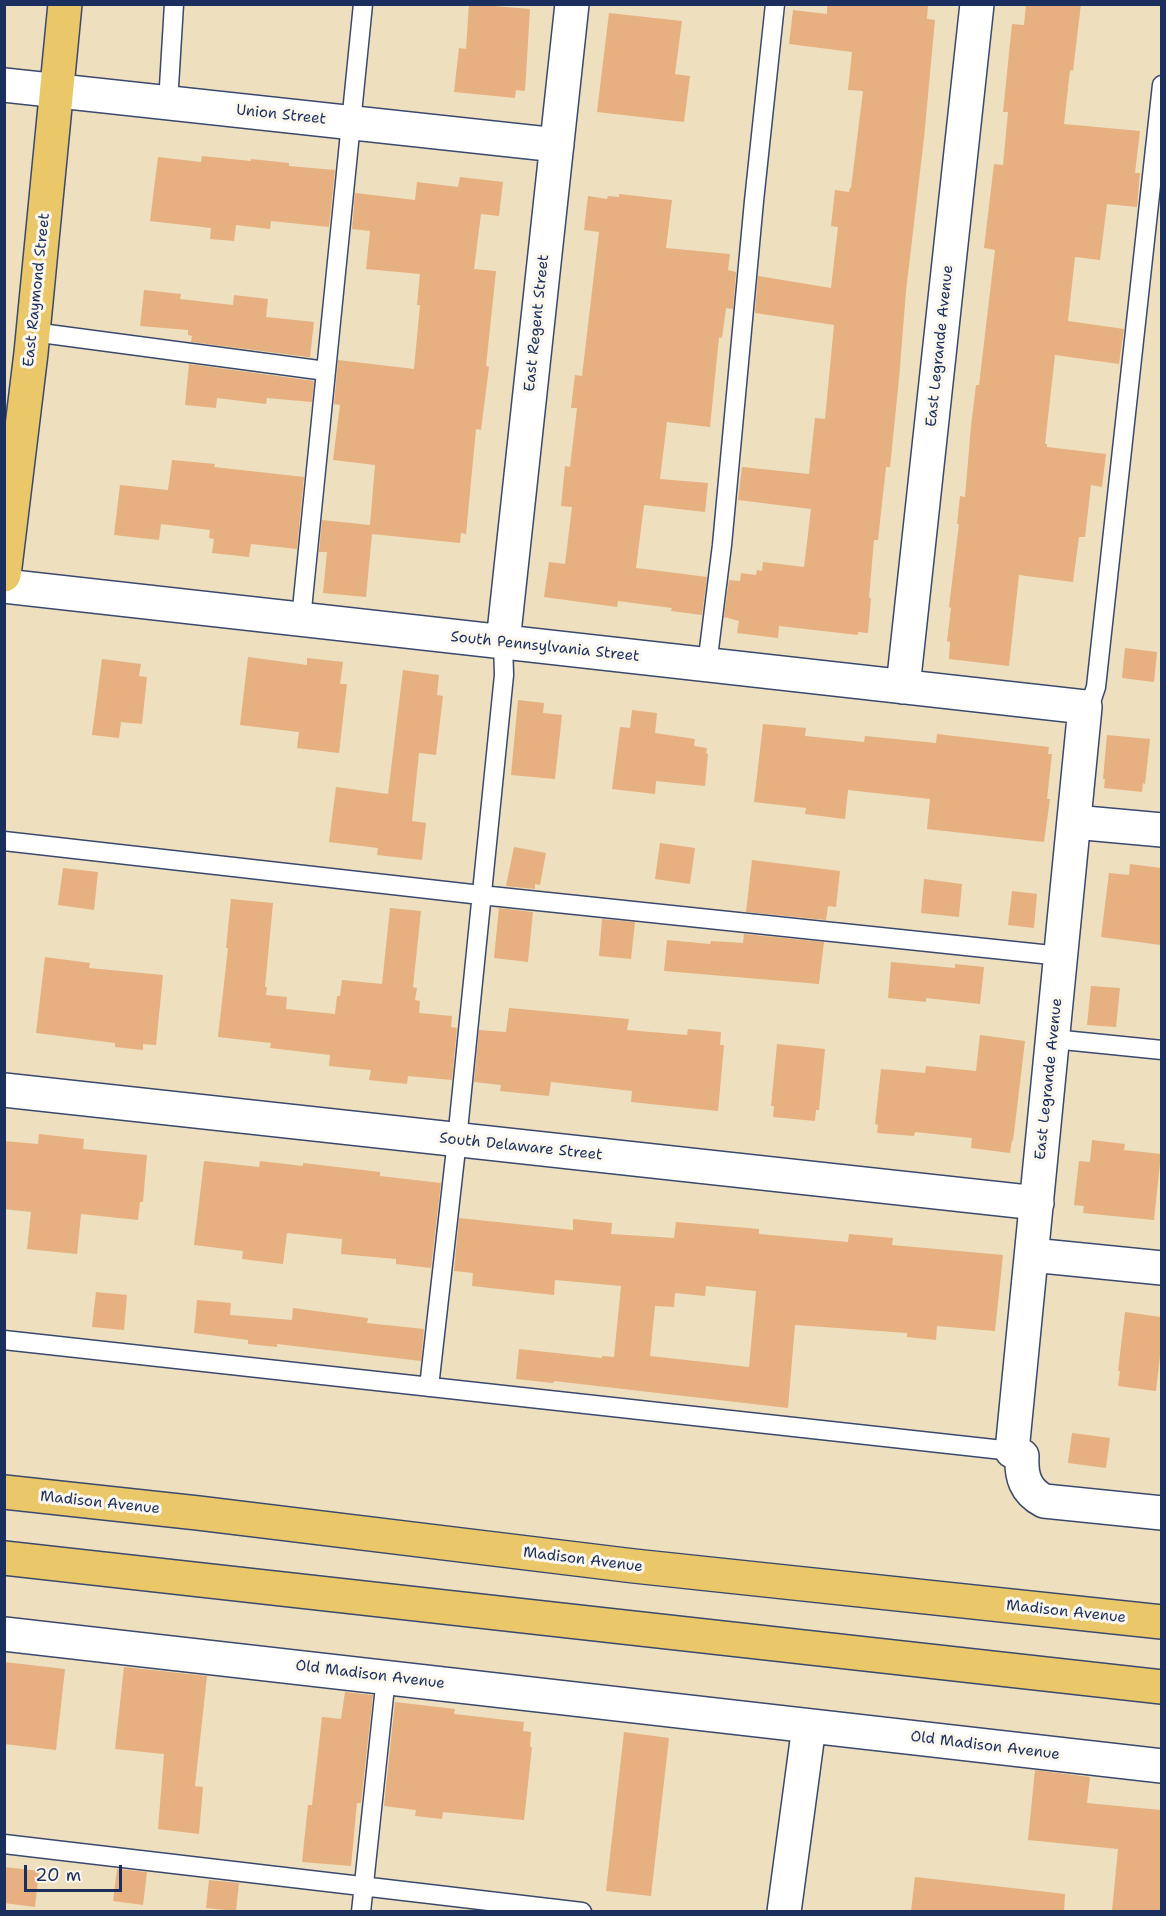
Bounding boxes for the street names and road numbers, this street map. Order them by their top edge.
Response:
street label: Union Street [235,101,327,129]
street label: East Raymond Street [20,212,54,368]
street label: East Regent Street [521,254,553,392]
street label: East Legrande Avenue [923,264,957,428]
street label: South Pennsylvania Street [450,628,640,666]
street label: East Legrande Avenue [1032,997,1066,1161]
street label: South Delaware Street [439,1129,603,1165]
street label: Madison Avenue [39,1488,161,1518]
street label: Madison Avenue [522,1544,644,1576]
street label: Madison Avenue [1005,1597,1127,1627]
street label: Old Madison Avenue [294,1657,446,1693]
street label: Old Madison Avenue [909,1728,1061,1764]

